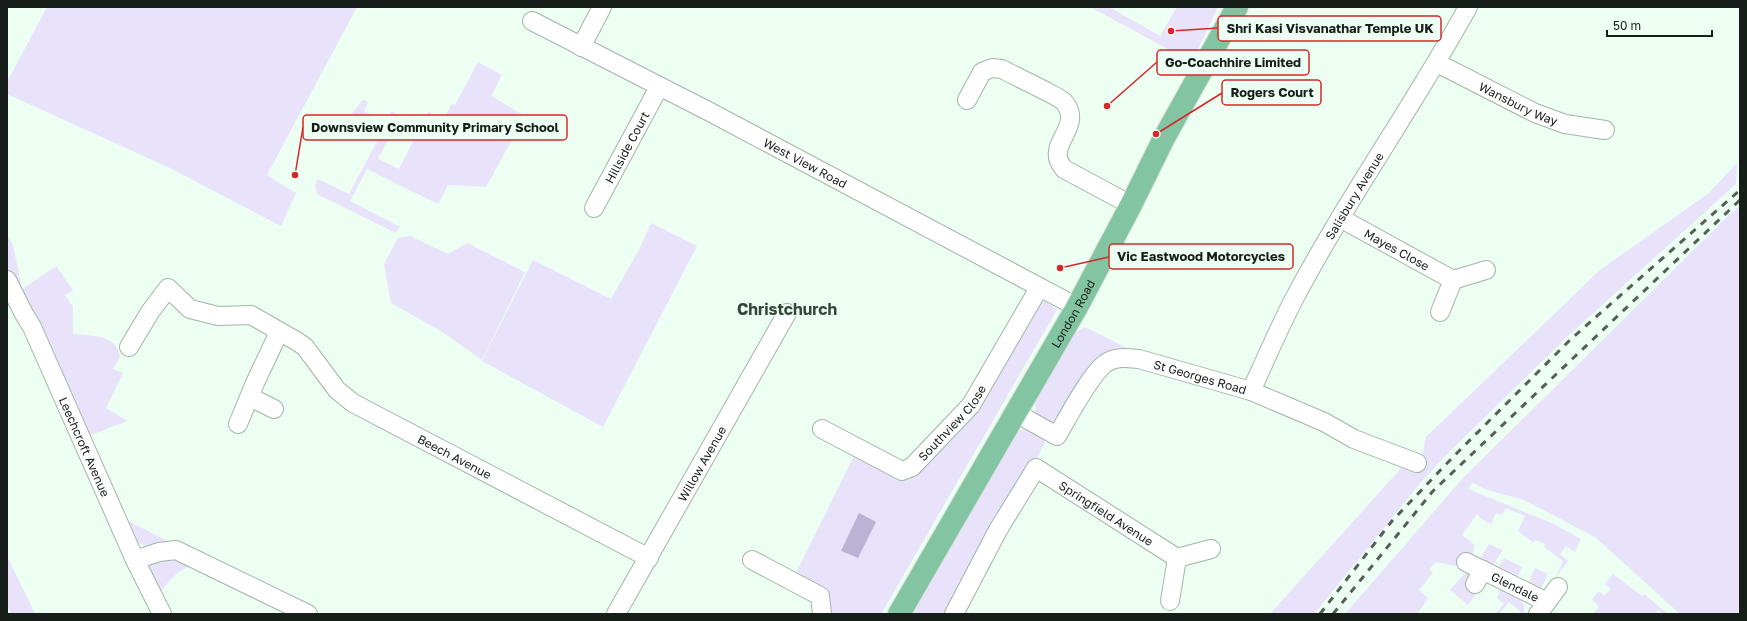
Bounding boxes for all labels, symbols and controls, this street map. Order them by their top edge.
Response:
scale bar [1607,12,1712,38]
callout: Shri Kasi Visvanathar Temple UK [1218,16,1441,41]
text: 50 m [1613,18,1641,33]
text: Shri Kasi Visvanathar Temple UK [1226,20,1434,36]
callout: Go-Coachhire Limited [1157,50,1309,75]
text: Go-Coachhire Limited [1165,54,1301,70]
street label: Wansbury Way [1477,78,1560,128]
callout: Rogers Court [1222,80,1321,105]
text: Rogers Court [1230,84,1314,100]
street label: Hillside Court [601,109,652,186]
callout: Downsview Community Primary School [303,115,567,140]
text: Downsview Community Primary School [311,119,560,135]
street label: West View Road [761,134,850,191]
street label: Salisbury Avenue [1322,149,1386,242]
street label: Mayes Close [1362,225,1432,273]
callout: Vic Eastwood Motorcycles [1109,244,1293,269]
text: Vic Eastwood Motorcycles [1117,248,1285,264]
street label: London Road [1048,277,1098,350]
district label: Christchurch [737,299,837,319]
street label: St Georges Road [1152,356,1248,397]
street label: Southview Close [915,382,989,464]
street label: Leechcroft Avenue [56,394,113,499]
street label: Willow Avenue [674,423,729,504]
street label: Beech Avenue [415,431,494,482]
street label: Springfield Avenue [1056,477,1156,549]
street label: Glendale [1489,568,1542,604]

